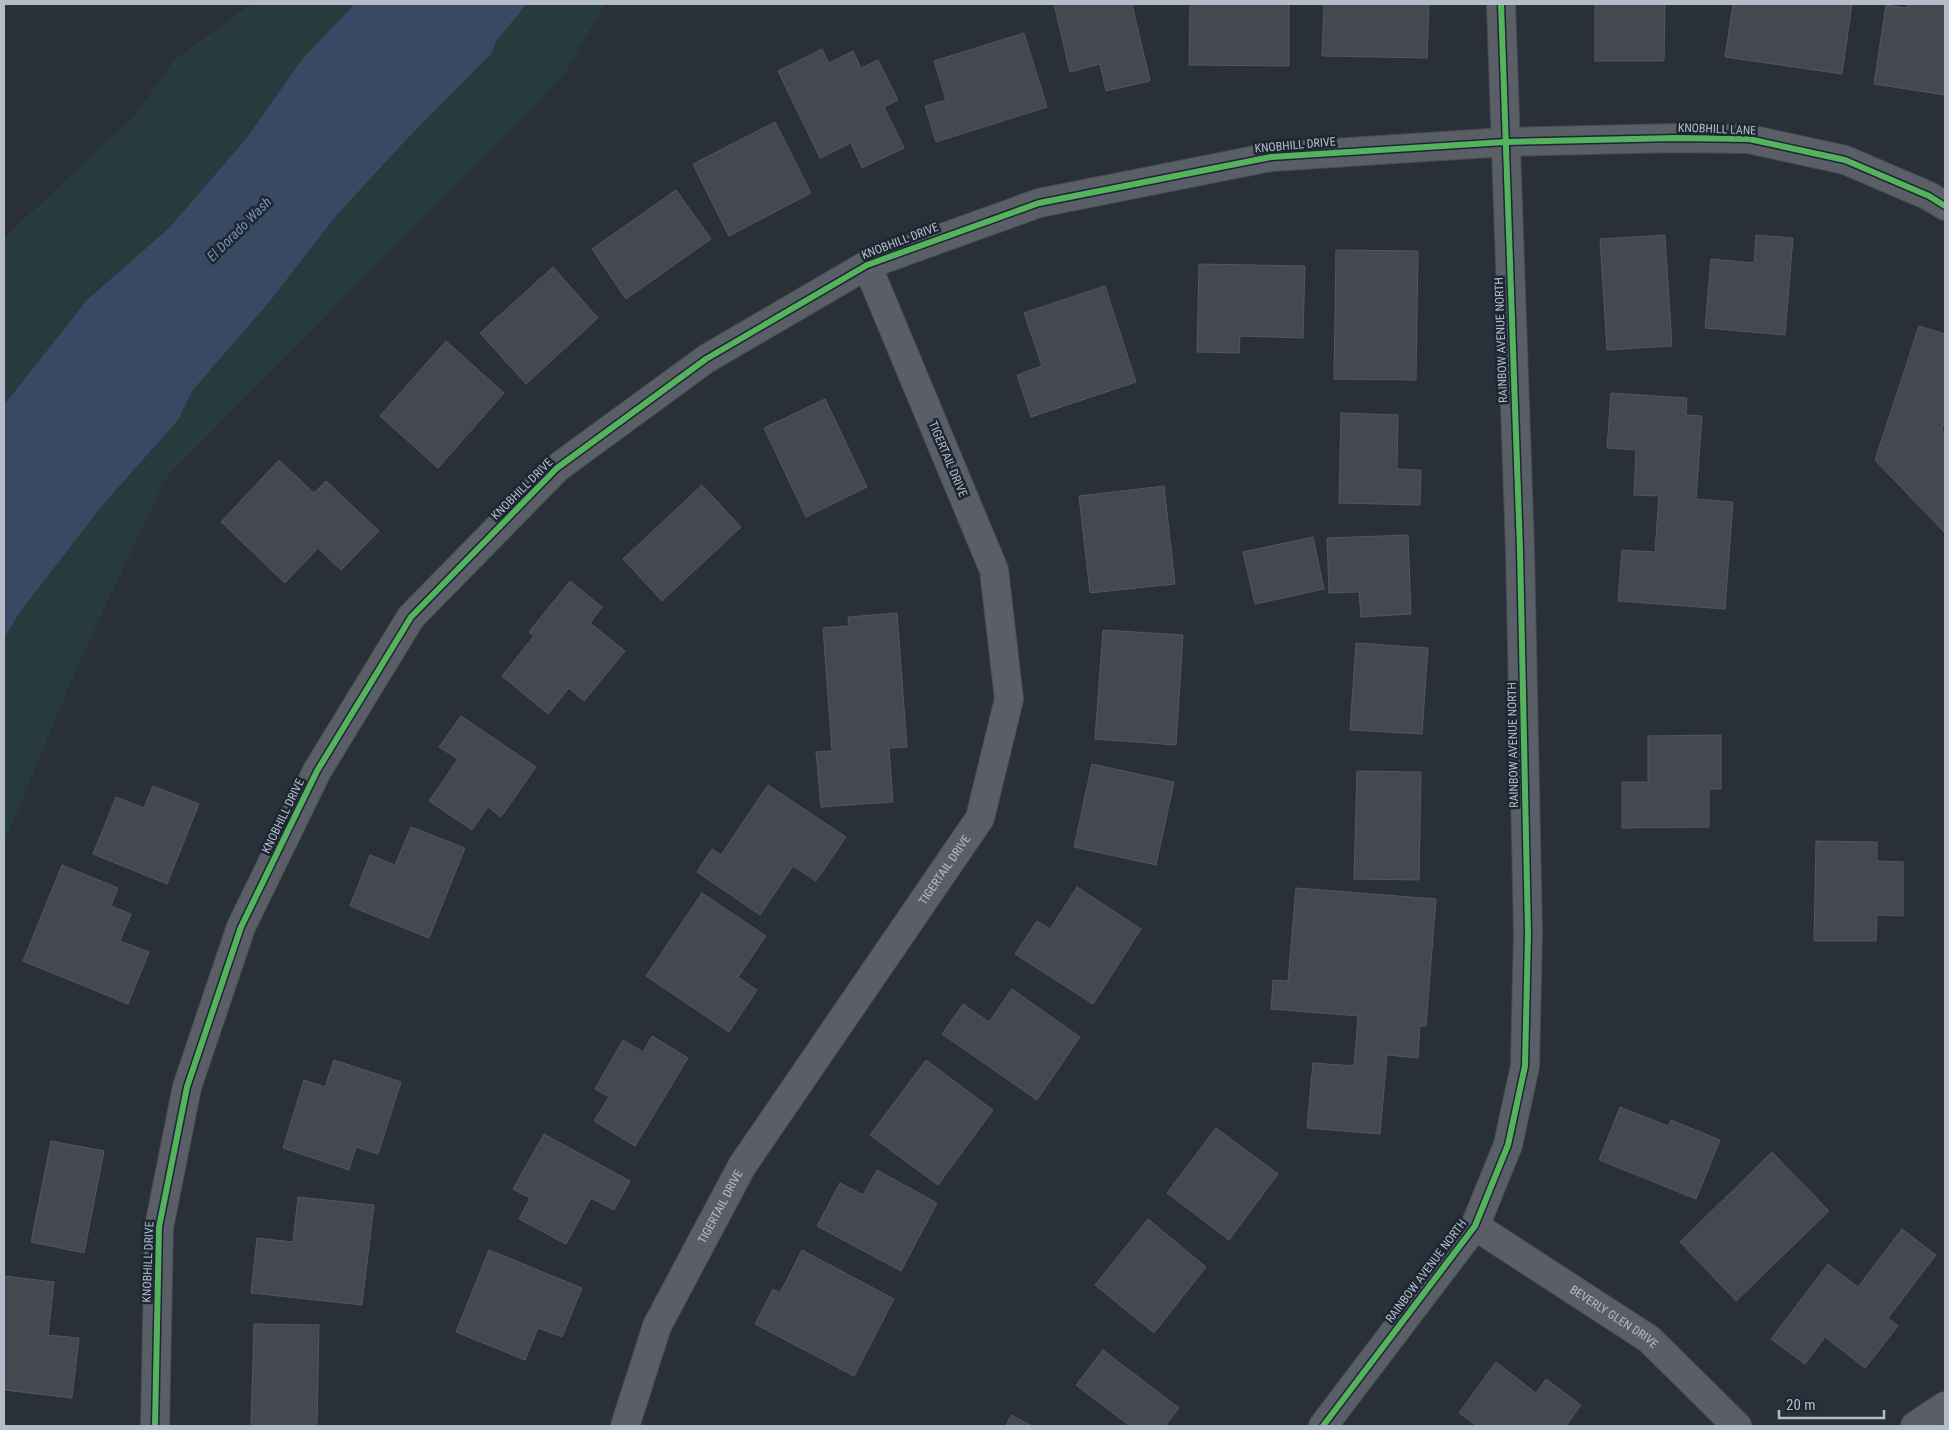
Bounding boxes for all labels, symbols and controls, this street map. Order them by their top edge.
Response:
street label: KNOBHILL LANE [1678,121,1756,137]
street label: KNOBHILL DRIVE [1254,134,1336,156]
water label: El Dorado Wash [204,194,274,264]
street label: KNOBHILL DRIVE [860,220,940,262]
street label: RAINBOW AVENUE NORTH [1492,277,1510,403]
street label: TIGERTAIL DRIVE [926,419,970,499]
street label: KNOBHILL DRIVE [488,455,556,523]
street label: RAINBOW AVENUE NORTH [1505,682,1521,808]
street label: KNOBHILL DRIVE [259,776,307,856]
street label: TIGERTAIL DRIVE [916,832,973,907]
street label: TIGERTAIL DRIVE [695,1168,746,1246]
street label: RAINBOW AVENUE NORTH [1383,1217,1469,1325]
street label: KNOBHILL DRIVE [140,1221,156,1303]
street label: BEVERLY GLEN DRIVE [1567,1283,1661,1351]
scale bar [1779,1388,1884,1420]
text: 20 m [1786,1396,1816,1414]

